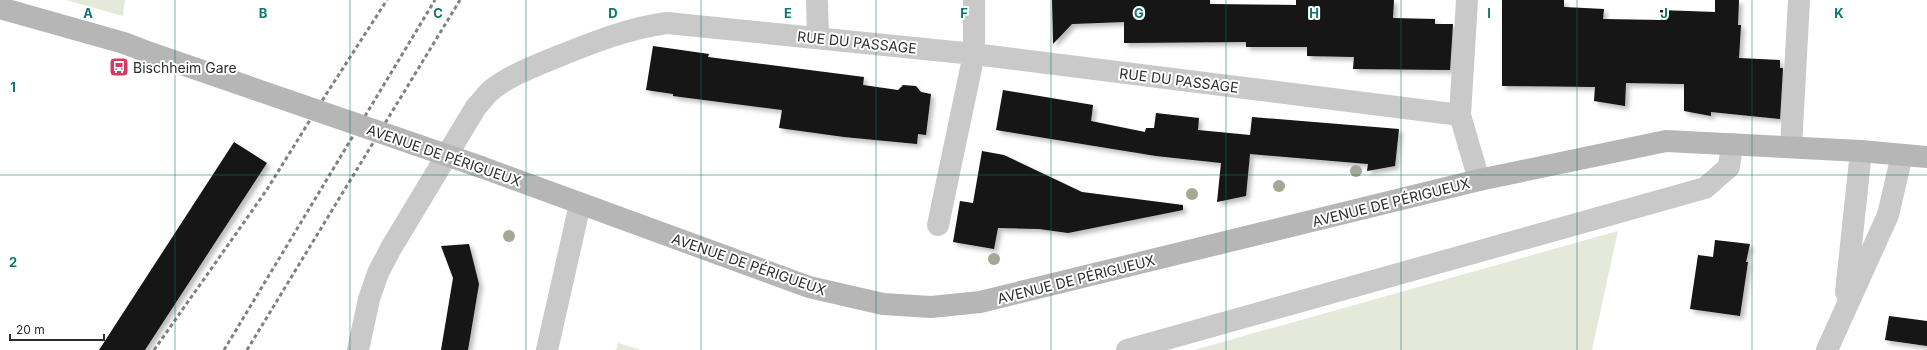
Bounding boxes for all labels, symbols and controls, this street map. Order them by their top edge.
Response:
text: A [83,5,93,21]
text: B [259,5,268,21]
text: C [433,5,443,21]
text: D [608,5,618,21]
text: E [784,5,792,21]
text: F [960,5,968,21]
text: G [1134,5,1144,21]
text: H [1309,5,1319,21]
text: I [1487,5,1491,21]
text: J [1660,5,1668,21]
text: K [1834,5,1844,21]
street label: RUE DU PASSAGE [797,27,917,57]
bus stop icon: Bischheim Gare [108,56,130,78]
place label: Bischheim Gare [133,59,237,76]
street label: RUE DU PASSAGE [1118,64,1240,96]
text: 1 [10,79,16,95]
street label: AVENUE DE PÉRIGUEUX [365,121,524,190]
street label: AVENUE DE PÉRIGUEUX [1310,174,1472,230]
street label: AVENUE DE PÉRIGUEUX [670,230,829,299]
street label: AVENUE DE PÉRIGUEUX [995,251,1157,307]
text: 2 [9,254,17,270]
scale bar [10,316,104,342]
text: 20 m [16,322,45,337]

